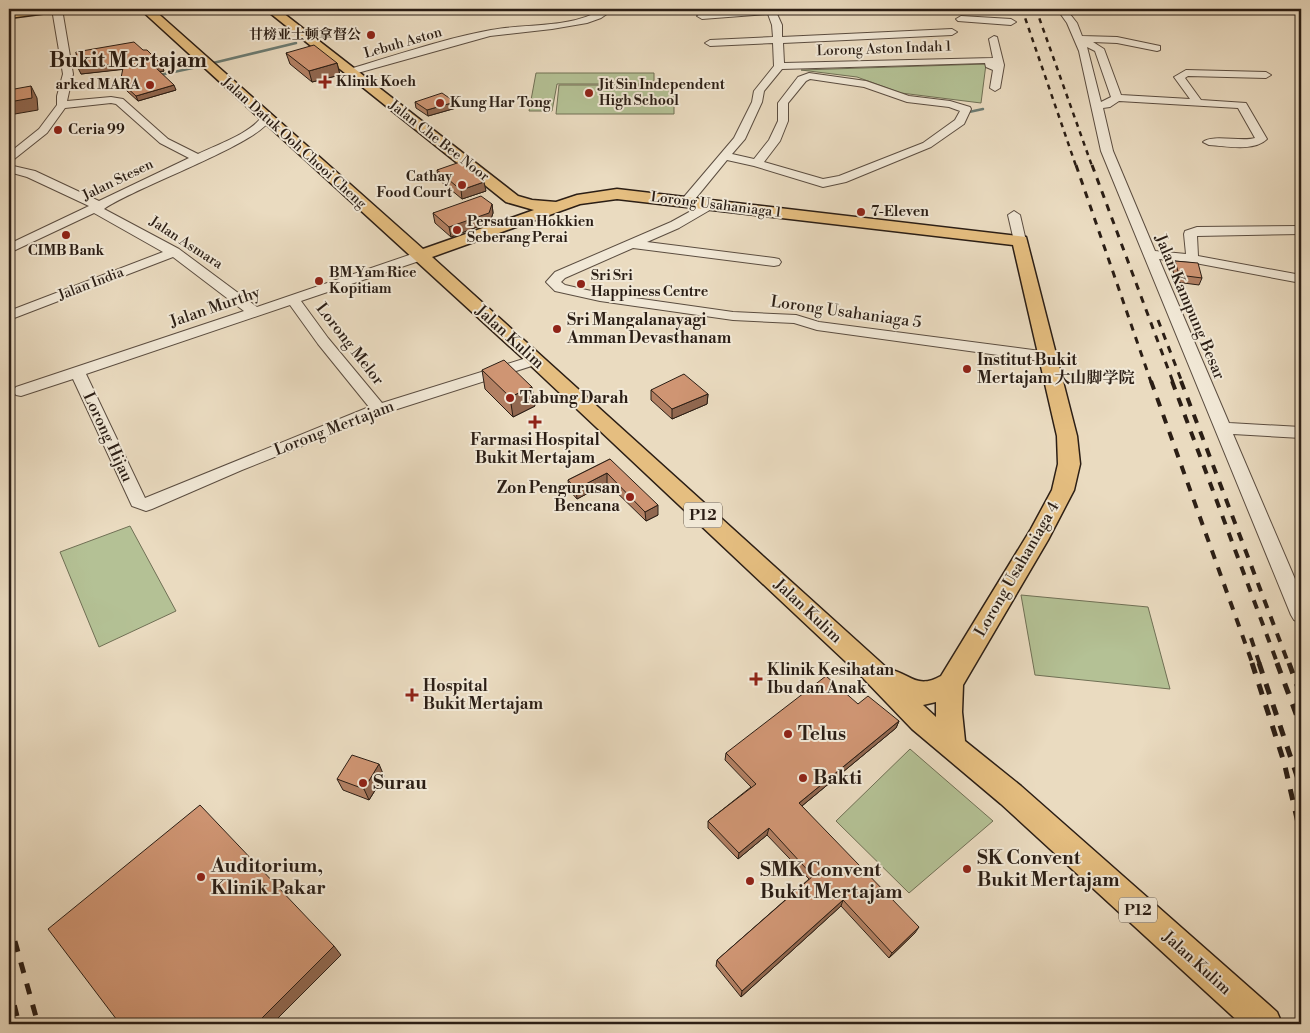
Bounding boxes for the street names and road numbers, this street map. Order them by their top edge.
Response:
street label: Lebuh Aston [362,23,445,63]
street label: Lorong Aston Indah 1 [816,38,952,60]
street label: Jalan Datuk Ooh Chooi Cheng [217,73,371,213]
street label: Jalan Che Bee Noor [384,96,493,186]
street label: Jalan Stesen [79,155,157,205]
street label: Lorong Usahaniaga 1 [650,188,782,222]
street label: Jalan Asmara [145,212,227,274]
street label: Jalan Kampung Besar [1150,230,1230,383]
street label: Jalan India [55,263,127,305]
street label: Jalan Murthy [166,282,263,332]
street label: Lorong Usahaniaga 5 [769,292,923,333]
street label: Lorong Melor [312,299,388,389]
street label: Jalan Kulim [471,300,549,373]
street label: Lorong Hijau [79,389,137,485]
street label: Lorong Mertajam [271,396,397,460]
street label: Lorong Usahaniaga 4 [970,497,1064,640]
road number: P12 [684,502,722,528]
street label: Jalan Kulim [769,574,846,648]
road number: P12 [1119,898,1157,922]
street label: Jalan Kulim [1158,926,1236,999]

